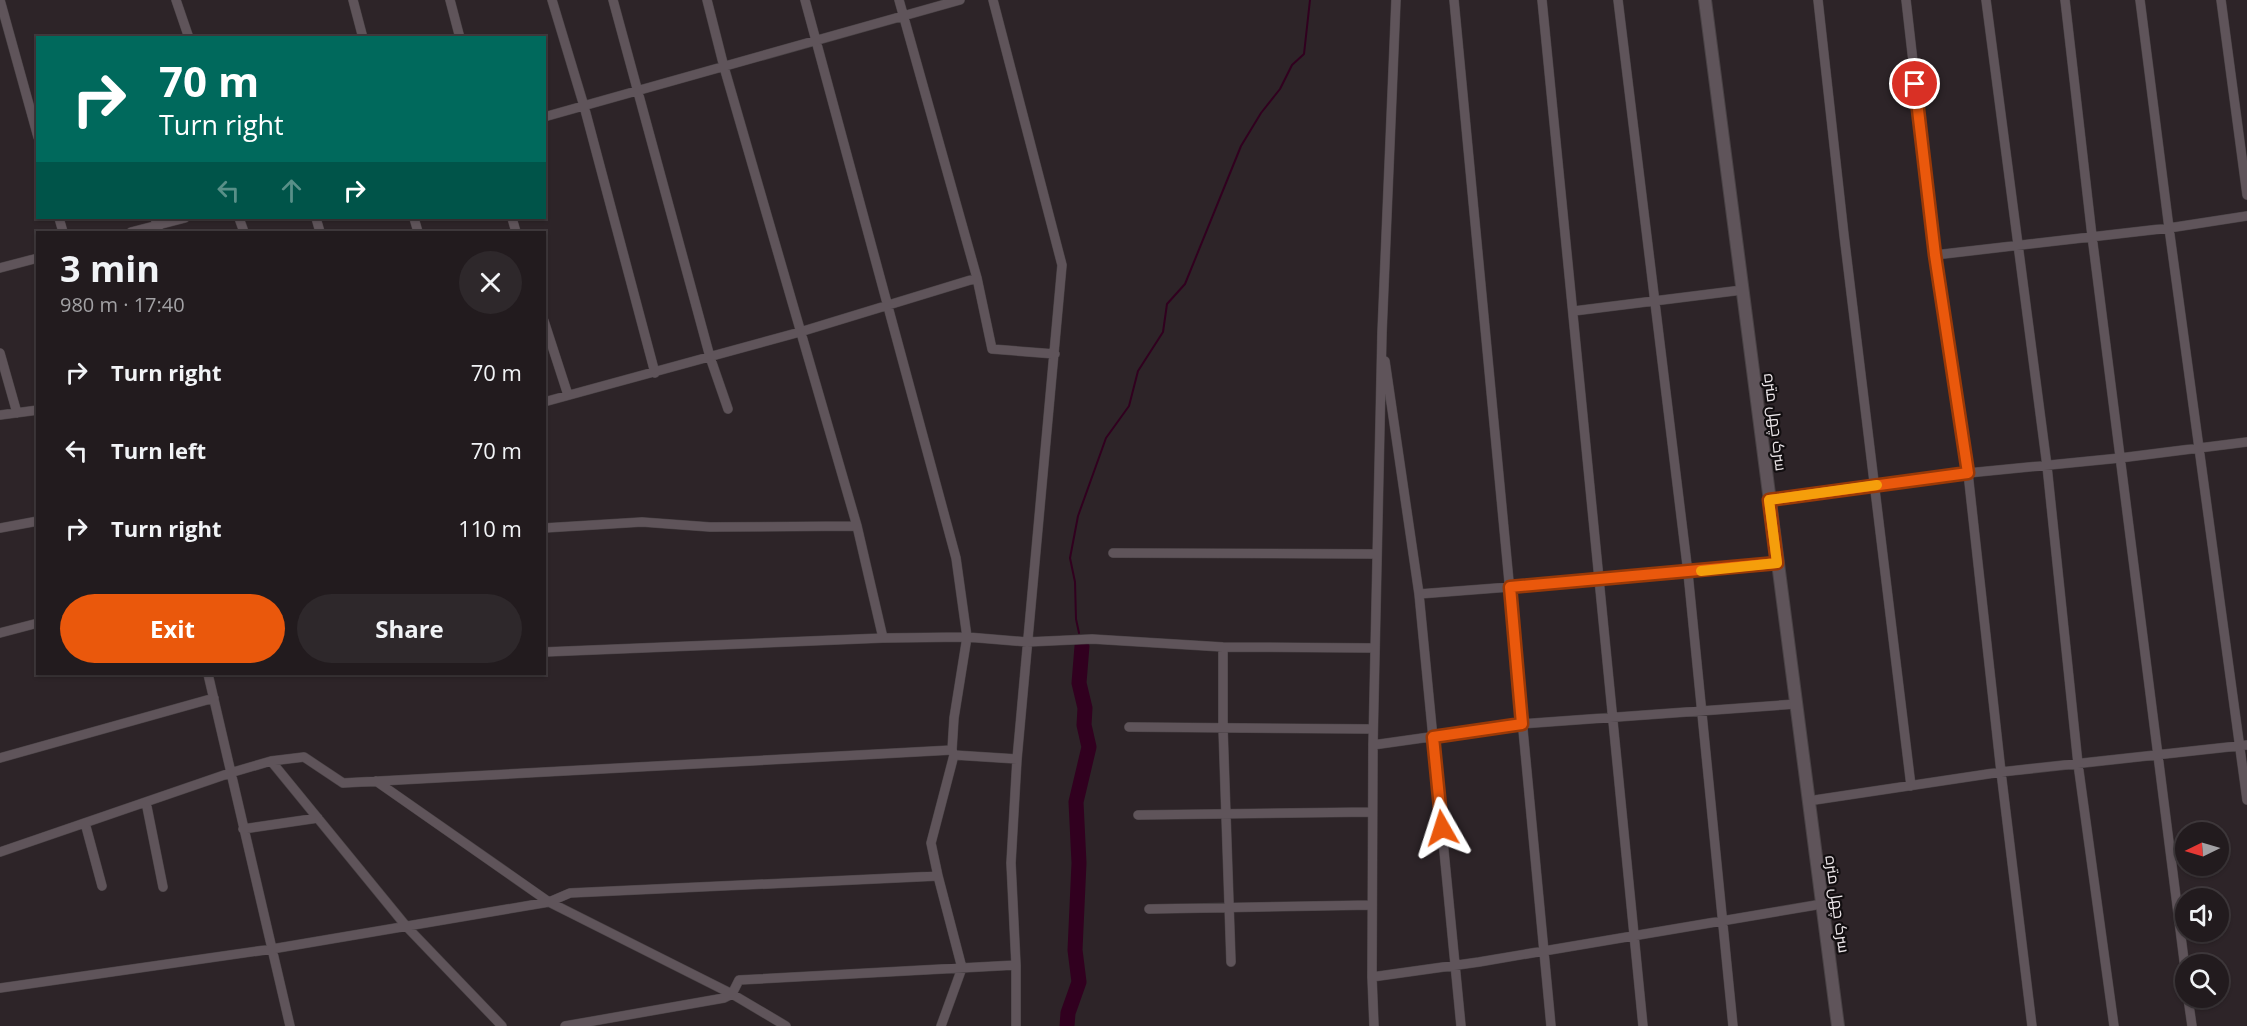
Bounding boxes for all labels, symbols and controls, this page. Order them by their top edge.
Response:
text: 70 m [159,52,259,109]
pin [1889,58,1940,109]
icon: right [60,60,138,138]
icon: arrive [1898,67,1931,100]
text: Turn right [159,106,284,143]
icon: left [212,174,245,207]
icon: ahead [275,174,308,207]
icon: right [338,174,371,207]
text: 3 min [60,244,160,293]
button: close [459,251,522,314]
text: 980 m · 17:40 [60,291,185,318]
icon: right [60,356,93,389]
text: Turn right [111,357,222,387]
text: 70 m [471,357,522,387]
street label: سرک چهل متره [1758,372,1793,472]
icon: left [60,434,93,467]
text: Turn left [111,435,206,465]
text: 70 m [471,435,522,465]
icon: right [60,512,93,545]
text: Turn right [111,513,222,543]
text: 110 m [458,513,522,543]
button: Exit [60,594,285,663]
button: Share [297,594,522,663]
position arrow [1410,796,1474,860]
north arrow [2175,822,2229,876]
map controls [2175,822,2229,1008]
street label: سرک چهل متره [1819,854,1856,954]
button: sound [2175,888,2229,942]
button: search [2175,954,2229,1008]

